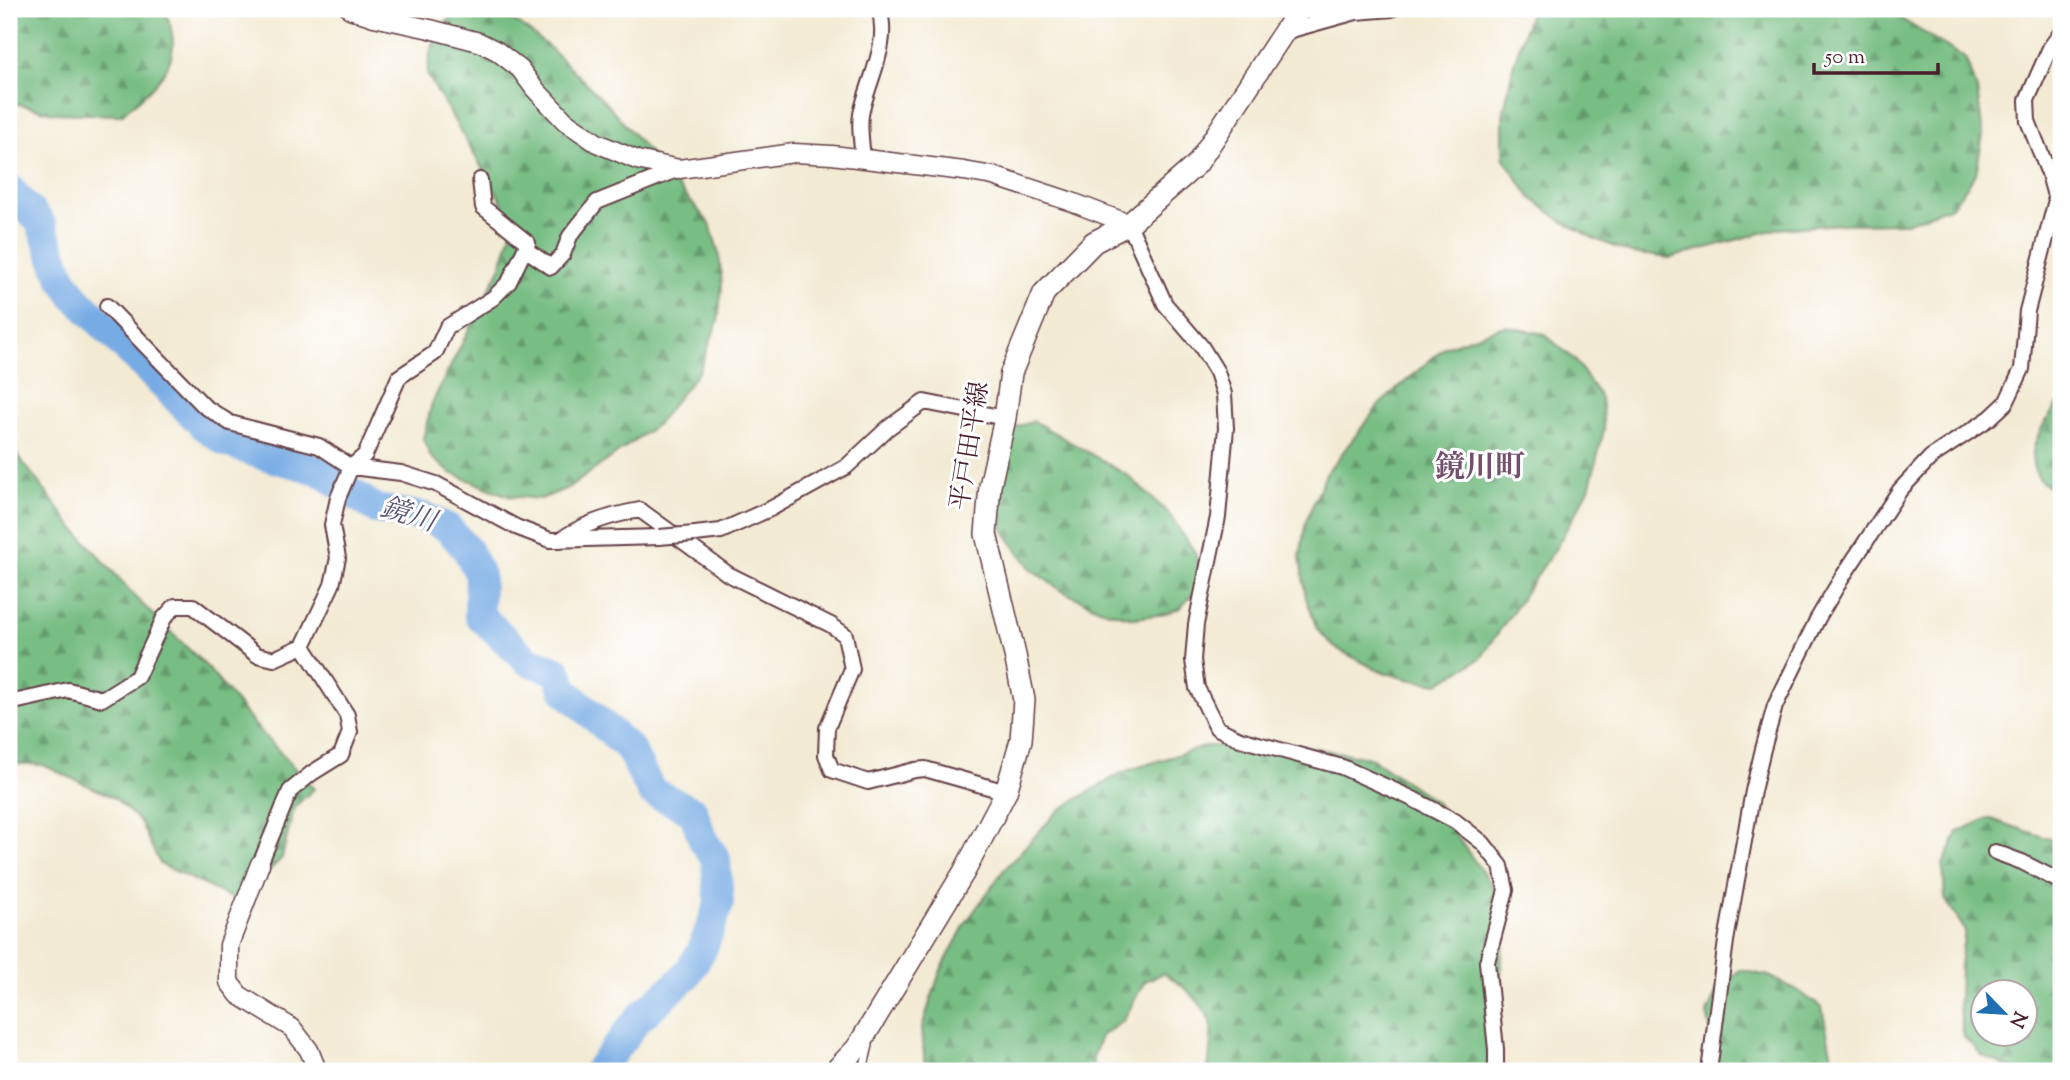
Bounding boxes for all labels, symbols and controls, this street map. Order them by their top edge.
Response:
scale bar [1814,32,1939,76]
text: 50 m [1824,43,1865,73]
street label: 平戸田平線 [943,379,999,513]
district label: 鏡川町 [1435,447,1525,490]
water label: 鏡川 [375,489,443,544]
north arrow [1968,978,2038,1048]
text: N [2002,1007,2033,1032]

